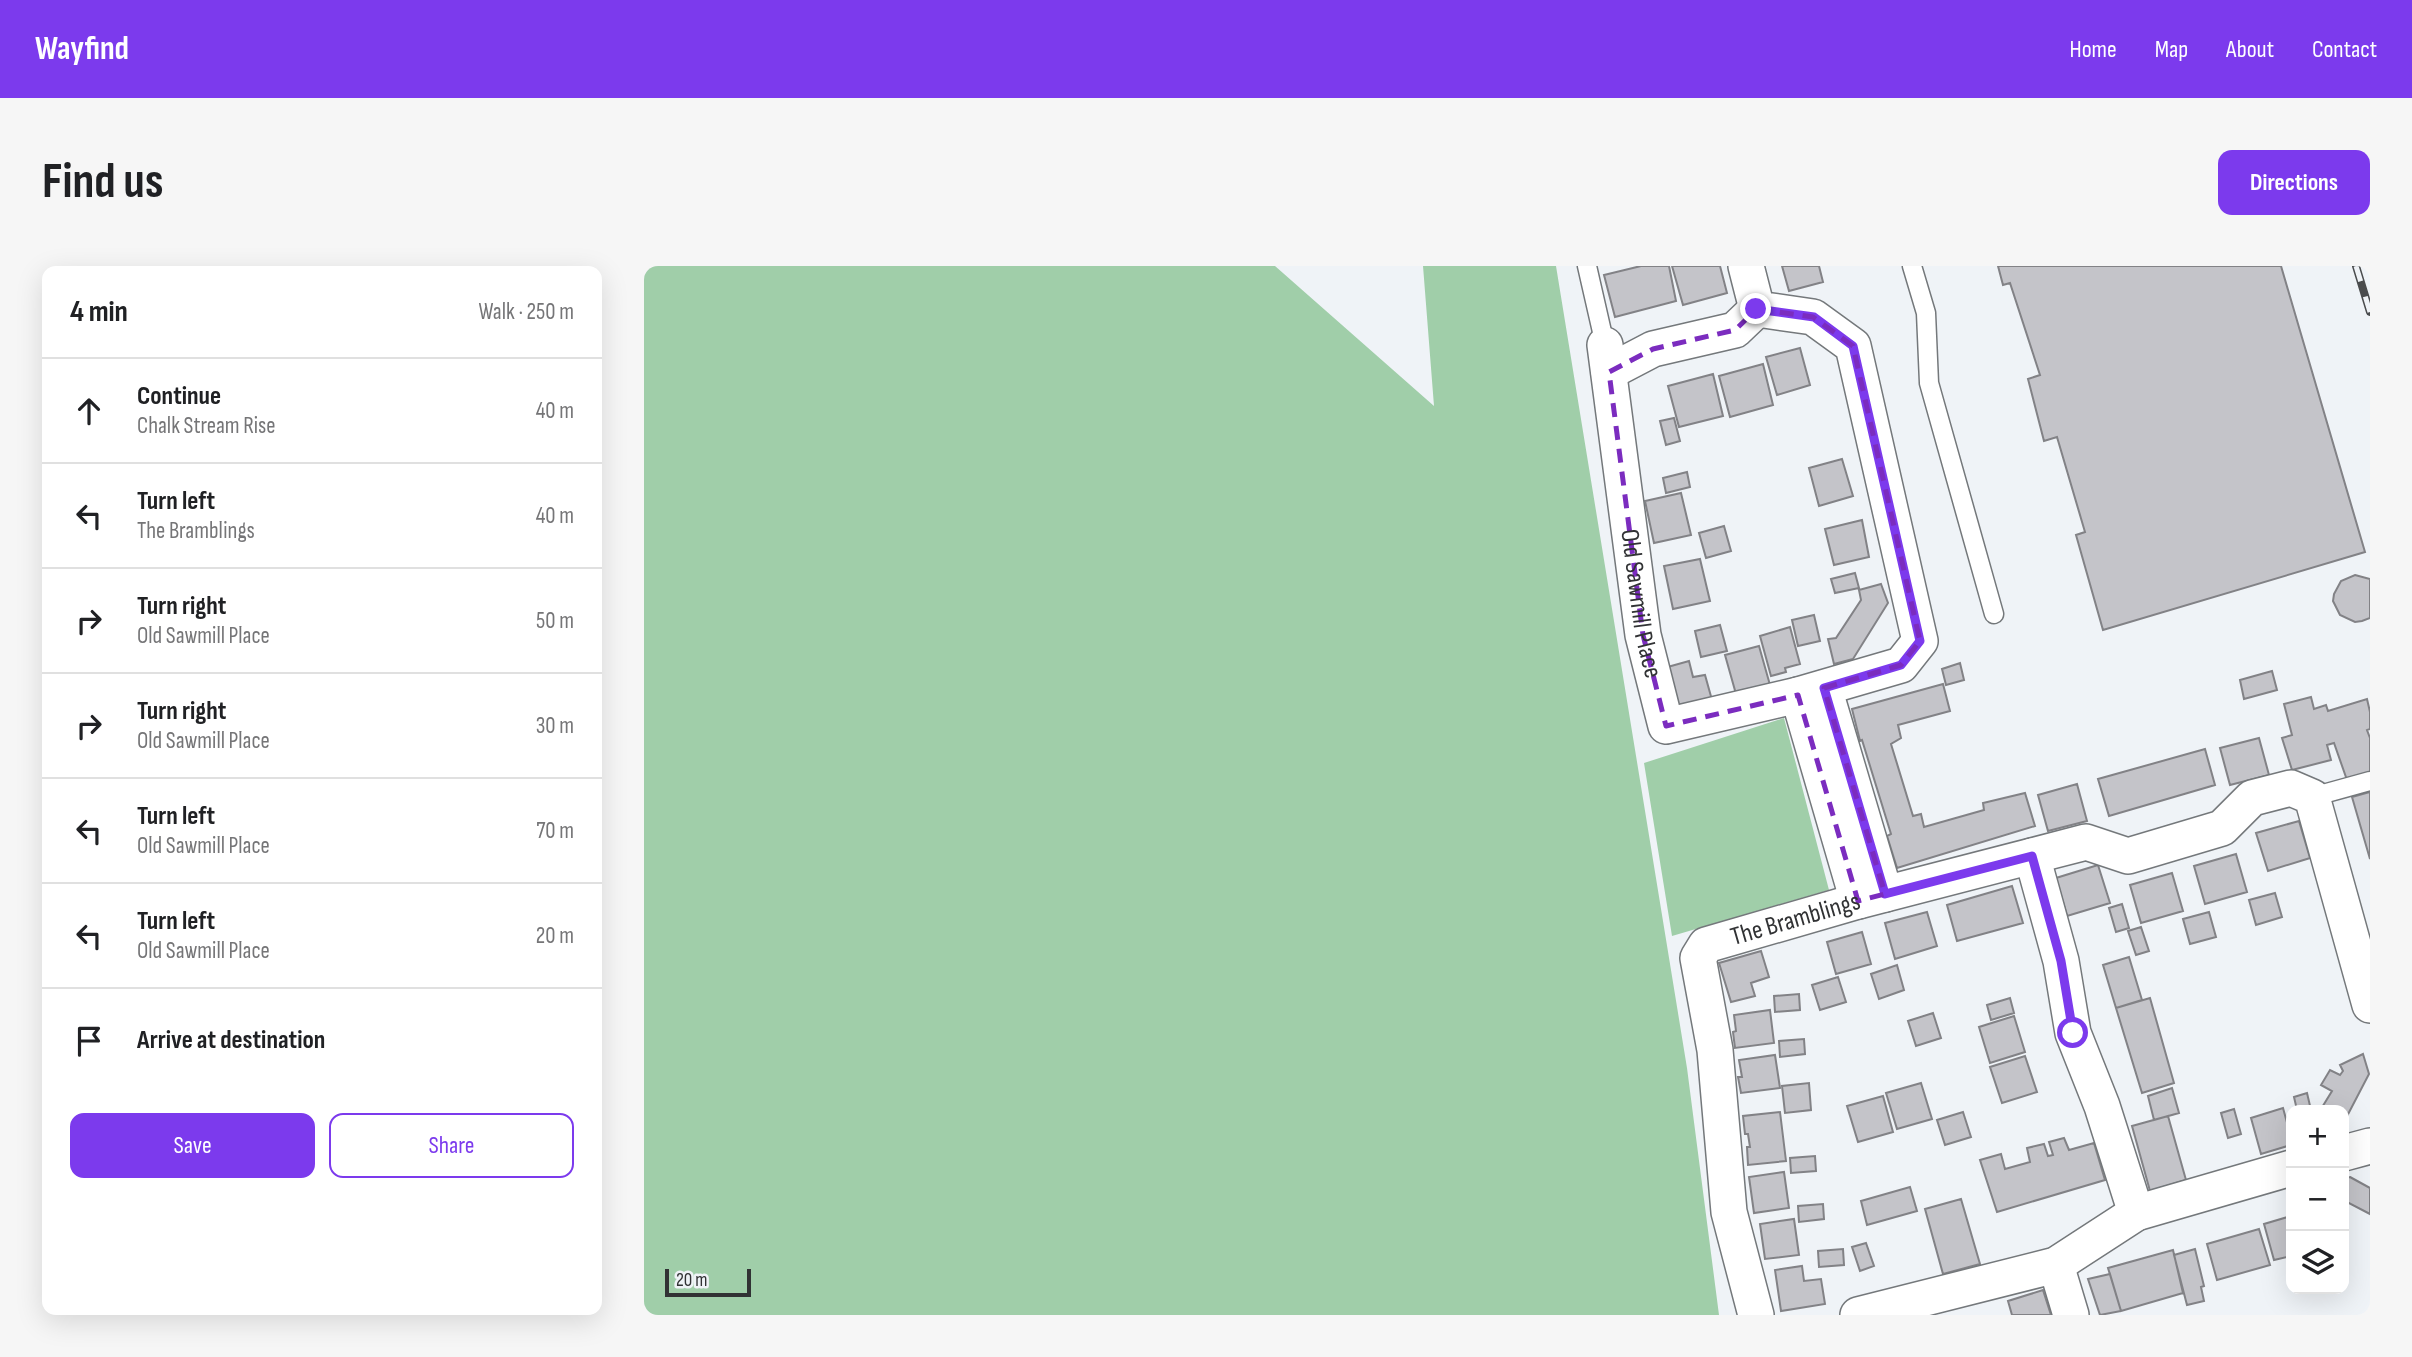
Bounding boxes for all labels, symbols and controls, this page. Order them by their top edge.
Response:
text: Wayfind [35,29,129,69]
text: Home [2069,35,2117,64]
text: Map [2155,35,2188,64]
text: About [2226,35,2274,64]
text: Contact [2312,35,2377,64]
button: Directions [2218,150,2370,215]
text: Find us [42,153,164,212]
route end [1740,293,1771,324]
text: 4 min [70,294,128,330]
text: Walk · 250 m [478,298,574,326]
text: Continue [137,381,221,412]
icon: ahead [70,392,108,430]
text: 40 m [536,397,574,425]
text: Chalk Stream Rise [137,412,276,440]
text: Turn left [137,486,215,517]
icon: left [70,497,108,535]
text: 40 m [536,502,574,530]
text: The Bramblings [137,517,255,545]
street label: Old Sawmill Place [1614,527,1669,681]
text: Turn right [137,591,226,622]
icon: right [70,602,108,640]
text: 50 m [536,607,574,635]
text: Old Sawmill Place [137,622,270,650]
text: Turn right [137,696,226,727]
icon: right [70,707,108,745]
text: 30 m [536,712,574,740]
text: Old Sawmill Place [137,727,270,755]
text: Turn left [137,801,215,832]
icon: left [70,812,108,850]
text: 70 m [536,817,574,845]
text: Old Sawmill Place [137,832,270,860]
street label: The Bramblings [1727,886,1864,953]
text: Turn left [137,906,215,937]
icon: left [70,917,108,955]
text: 20 m [536,922,574,950]
text: Old Sawmill Place [137,937,270,965]
route start [2057,1017,2088,1048]
icon: arrive [70,1022,108,1060]
text: Arrive at destination [137,1025,325,1056]
map controls [2286,1105,2349,1294]
button: + [2286,1105,2349,1168]
button: Save [70,1113,315,1178]
button: Share [329,1113,574,1178]
button: − [2286,1168,2349,1231]
button: layers [2286,1231,2349,1294]
scale bar [665,1266,751,1298]
text: 20 m [676,1269,708,1292]

